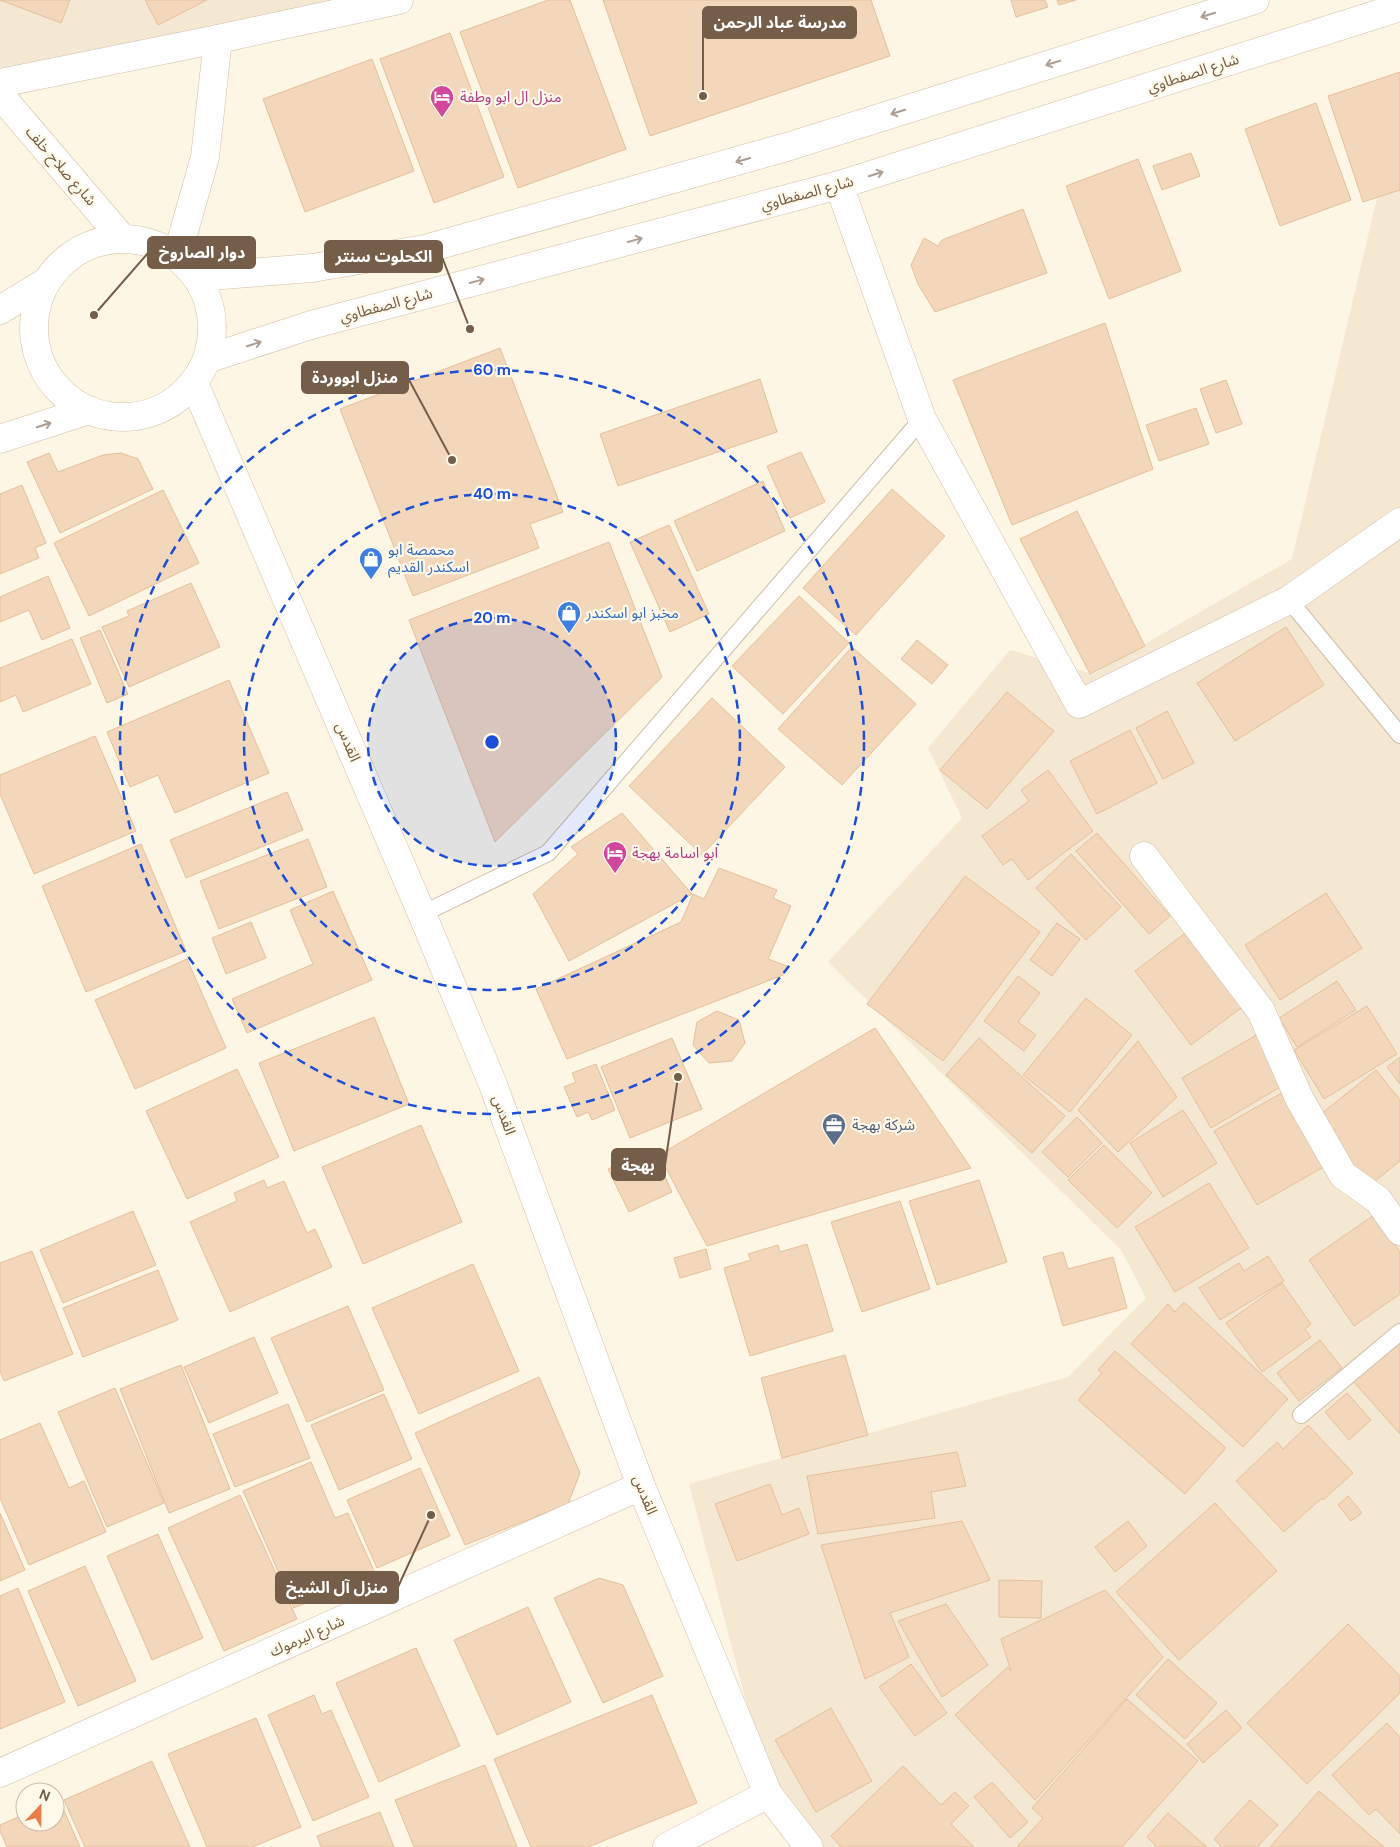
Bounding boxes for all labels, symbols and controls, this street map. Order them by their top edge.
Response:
callout: مدرسة عباد الرحمن [703,7,856,38]
one-way arrow [1200,10,1216,20]
text: مدرسة عباد الرحمن [713,12,847,33]
street label: شارع الصفطاوي [1145,49,1242,99]
one-way arrow [1045,59,1061,69]
hotel icon: منزل ال ابو وطفة [429,84,455,118]
place label: منزل ال ابو وطفة [460,87,562,107]
one-way arrow [891,108,907,118]
street label: شارع صلاح خلف [19,122,101,211]
one-way arrow [735,155,751,165]
one-way arrow [867,168,883,178]
street label: شارع الصفطاوي [758,171,856,217]
one-way arrow [626,234,642,244]
callout: دوار الصاروخ [148,237,255,268]
callout: الكحلوت سنتر [325,241,442,272]
text: دوار الصاروخ [159,242,245,264]
text: الكحلوت سنتر [335,246,432,267]
one-way arrow [469,276,485,286]
street label: شارع الصفطاوي [337,283,435,329]
one-way arrow [245,339,261,348]
text: 60 m [473,360,511,380]
callout: منزل ابووردة [302,362,408,393]
text: منزل ابووردة [312,367,398,388]
one-way arrow [36,420,52,429]
text: 40 m [473,484,511,504]
place label: محمصة ابو اسكندر القديم [388,540,469,578]
shop icon: محمصة ابو اسكندر القديم [358,546,384,580]
shop icon: مخبز ابو اسكندر [556,600,582,634]
place label: مخبز ابو اسكندر [585,603,679,623]
text: 20 m [474,608,510,628]
street label: القدس [331,719,365,765]
centre of rings [483,733,501,751]
hotel icon: ابو اسامة بهجة [602,840,628,874]
place label: ابو اسامة بهجة [632,843,718,863]
street label: القدس [488,1092,520,1138]
office icon: شركة بهجة [821,1112,847,1146]
place label: شركة بهجة [852,1115,915,1135]
callout: بهجة [612,1149,665,1180]
text: بهجة [621,1155,655,1176]
street label: القدس [628,1472,662,1518]
callout: منزل آل الشيخ [276,1572,398,1603]
text: منزل آل الشيخ [286,1577,388,1600]
street label: شارع اليرموك [266,1611,349,1663]
north arrow [15,1782,65,1832]
text: N [37,1785,53,1805]

